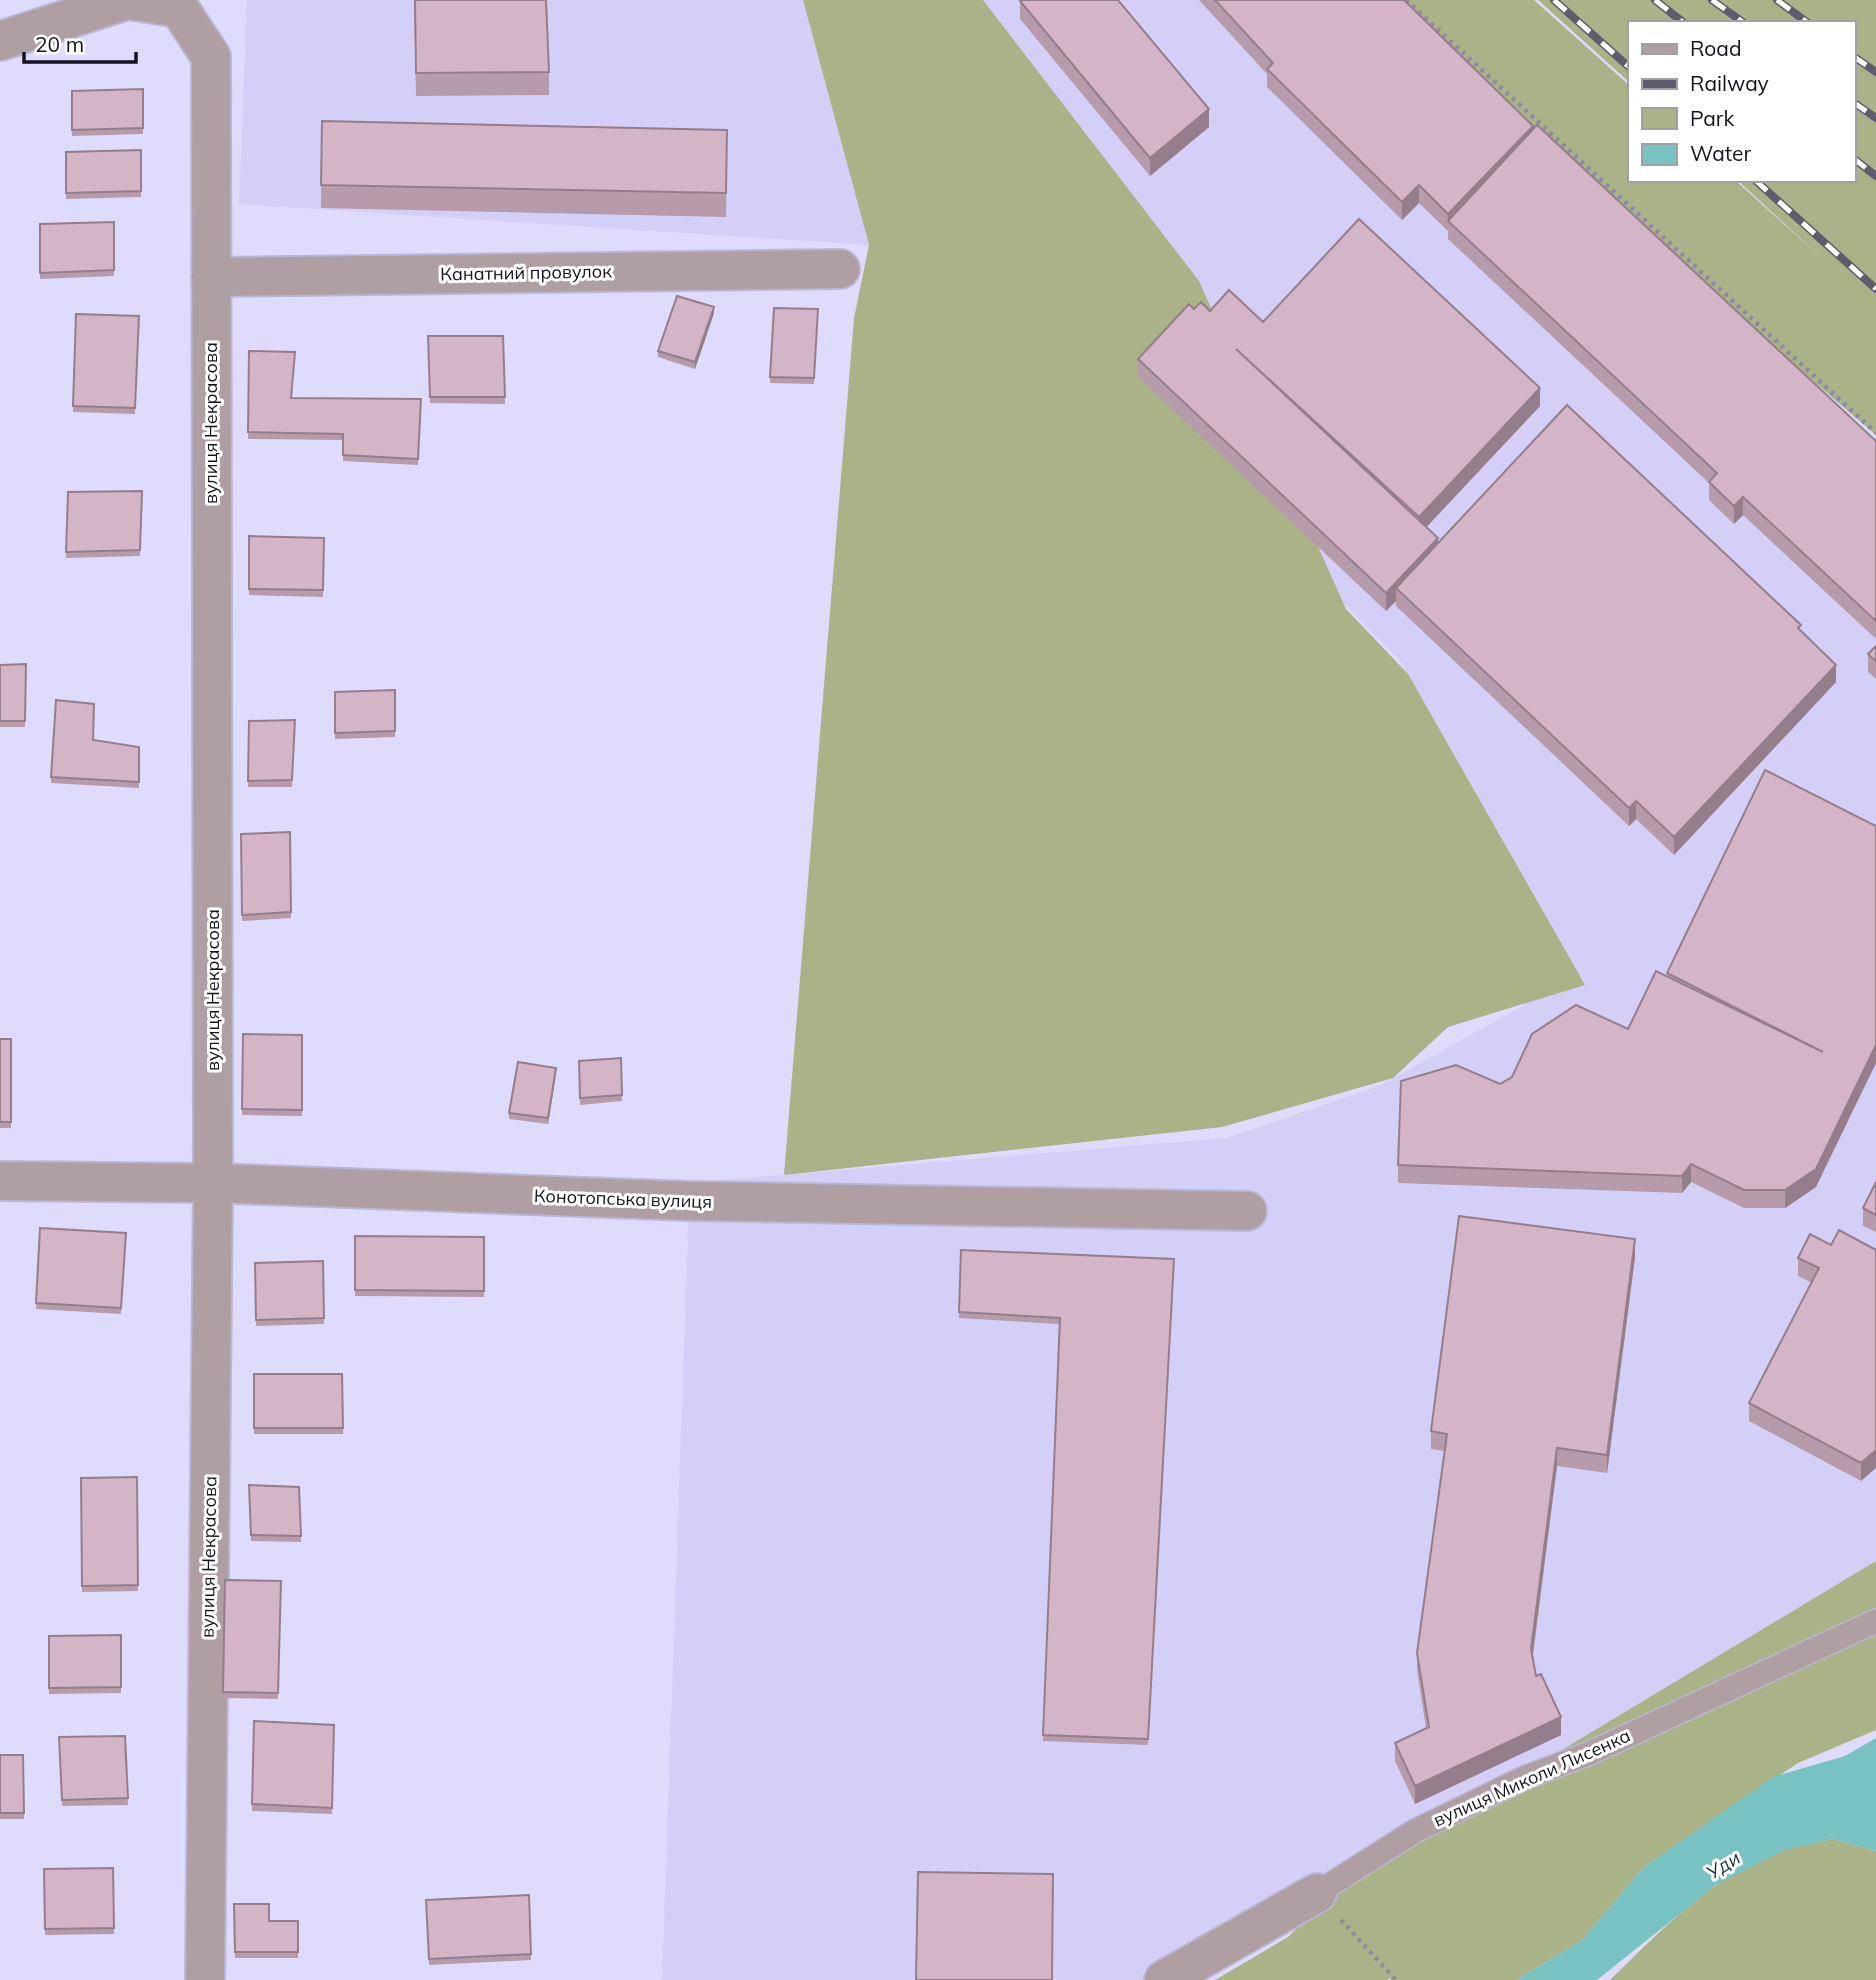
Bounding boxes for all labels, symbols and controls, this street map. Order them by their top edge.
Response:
scale bar [24,21,136,65]
legend [1628,21,1855,182]
text: 20 m [35,31,84,57]
text: Road [1690,35,1741,61]
text: Railway [1690,70,1769,96]
text: Park [1690,105,1734,131]
text: Water [1690,140,1751,166]
street label: Канатний провулок [440,259,612,285]
street label: вулиця Некрасова [199,342,222,504]
street label: вулиця Некрасова [201,909,224,1071]
street label: Конотопська вулиця [533,1184,713,1213]
street label: вулиця Некрасова [196,1476,221,1638]
street label: вулиця Миколи Лисенка [1430,1724,1634,1831]
water label: Уди [1702,1845,1744,1885]

